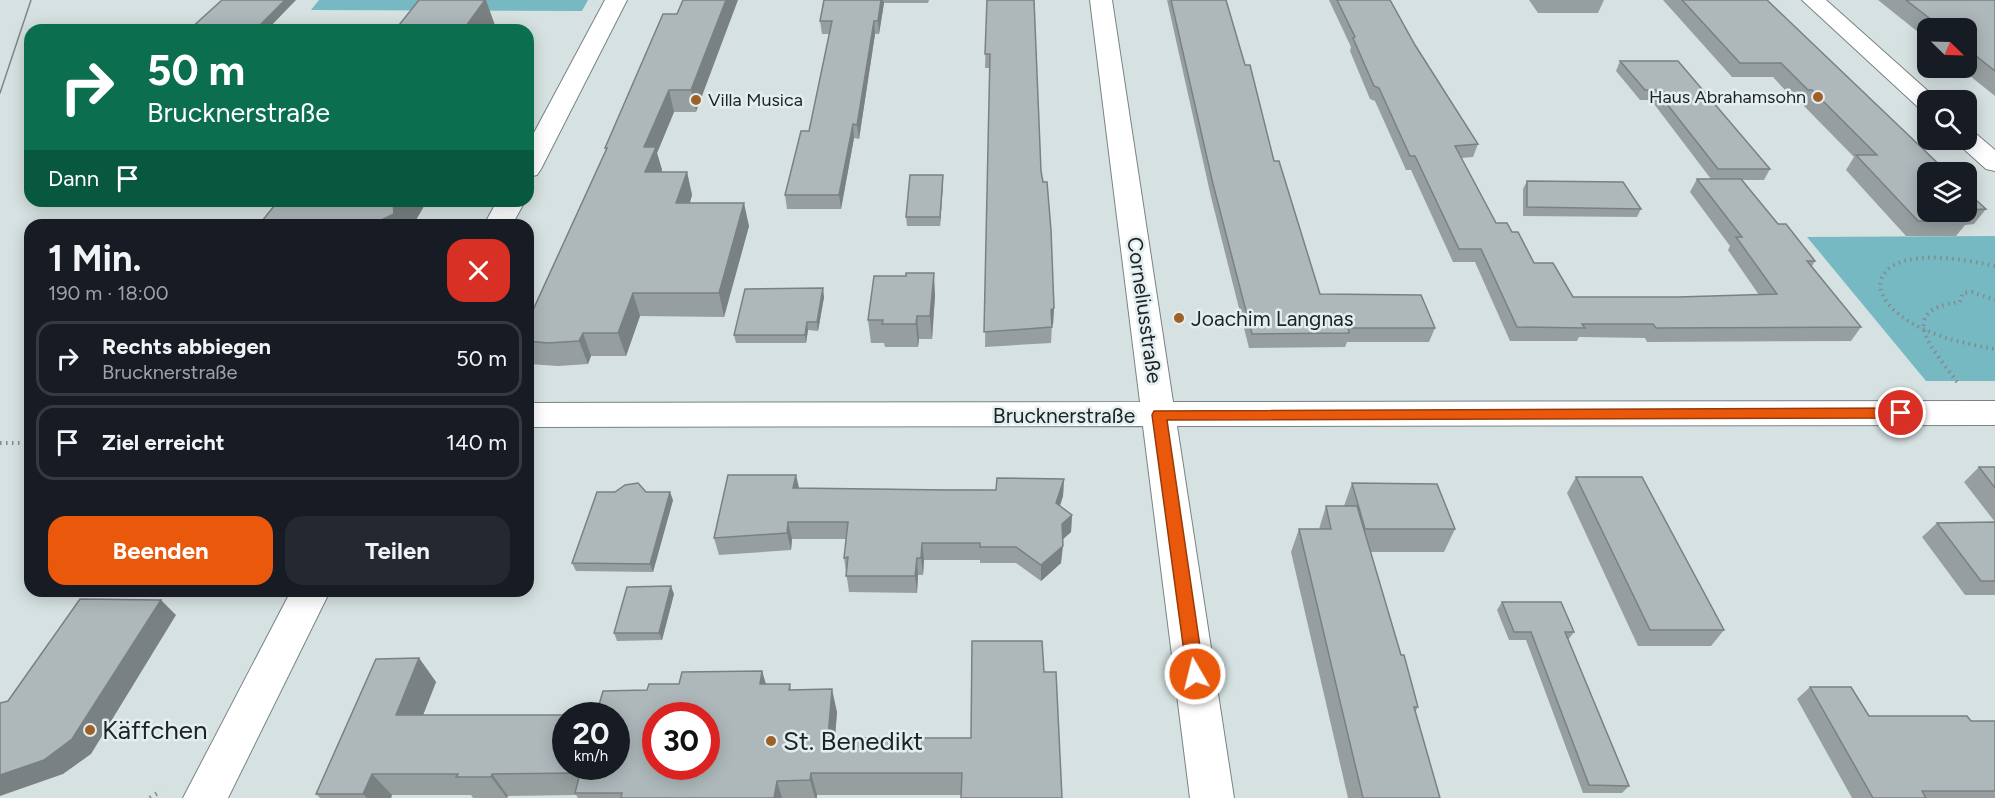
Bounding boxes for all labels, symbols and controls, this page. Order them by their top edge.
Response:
north arrow [1917,18,1977,78]
map controls [1917,18,1977,222]
text: 50 m [147,45,245,96]
icon: right [48,48,126,126]
place label: Haus Abrahamsohn [1649,86,1806,108]
place label: Villa Musica [708,89,803,111]
marker: Haus Abrahamsohn [1811,90,1825,104]
button: search [1917,90,1977,150]
marker: Villa Musica [689,93,703,107]
text: Brucknerstraße [147,96,330,129]
icon: arrive [111,162,144,195]
button: layers [1917,162,1977,222]
text: Dann [48,165,99,192]
street label: Corneliusstraße [1122,235,1168,385]
text: 1 Min. [48,237,141,280]
button: close [447,239,510,302]
text: 190 m · 18:00 [48,281,169,305]
place label: Joachim Langnas [1191,306,1354,331]
marker: Joachim Langnas [1172,311,1186,325]
text: Rechts abbiegen [102,333,271,360]
icon: right [51,342,84,375]
text: 50 m [456,345,507,372]
text: Brucknerstraße [102,360,238,384]
pin [1875,387,1926,438]
icon: arrive [1884,396,1917,429]
street label: Brucknerstraße [993,403,1135,428]
icon: arrive [51,426,84,459]
text: Ziel erreicht [102,429,225,456]
text: 140 m [446,429,507,456]
button: Beenden [48,516,273,585]
button: Teilen [285,516,510,585]
position arrow [1163,642,1227,706]
speed limit sign: 30 [642,702,720,780]
place label: Käffchen [102,714,207,746]
text: 20 [573,715,609,752]
marker: Käffchen [83,723,97,737]
place label: St. Benedikt [783,725,923,757]
marker: St. Benedikt [764,734,778,748]
text: km/h [574,747,608,765]

